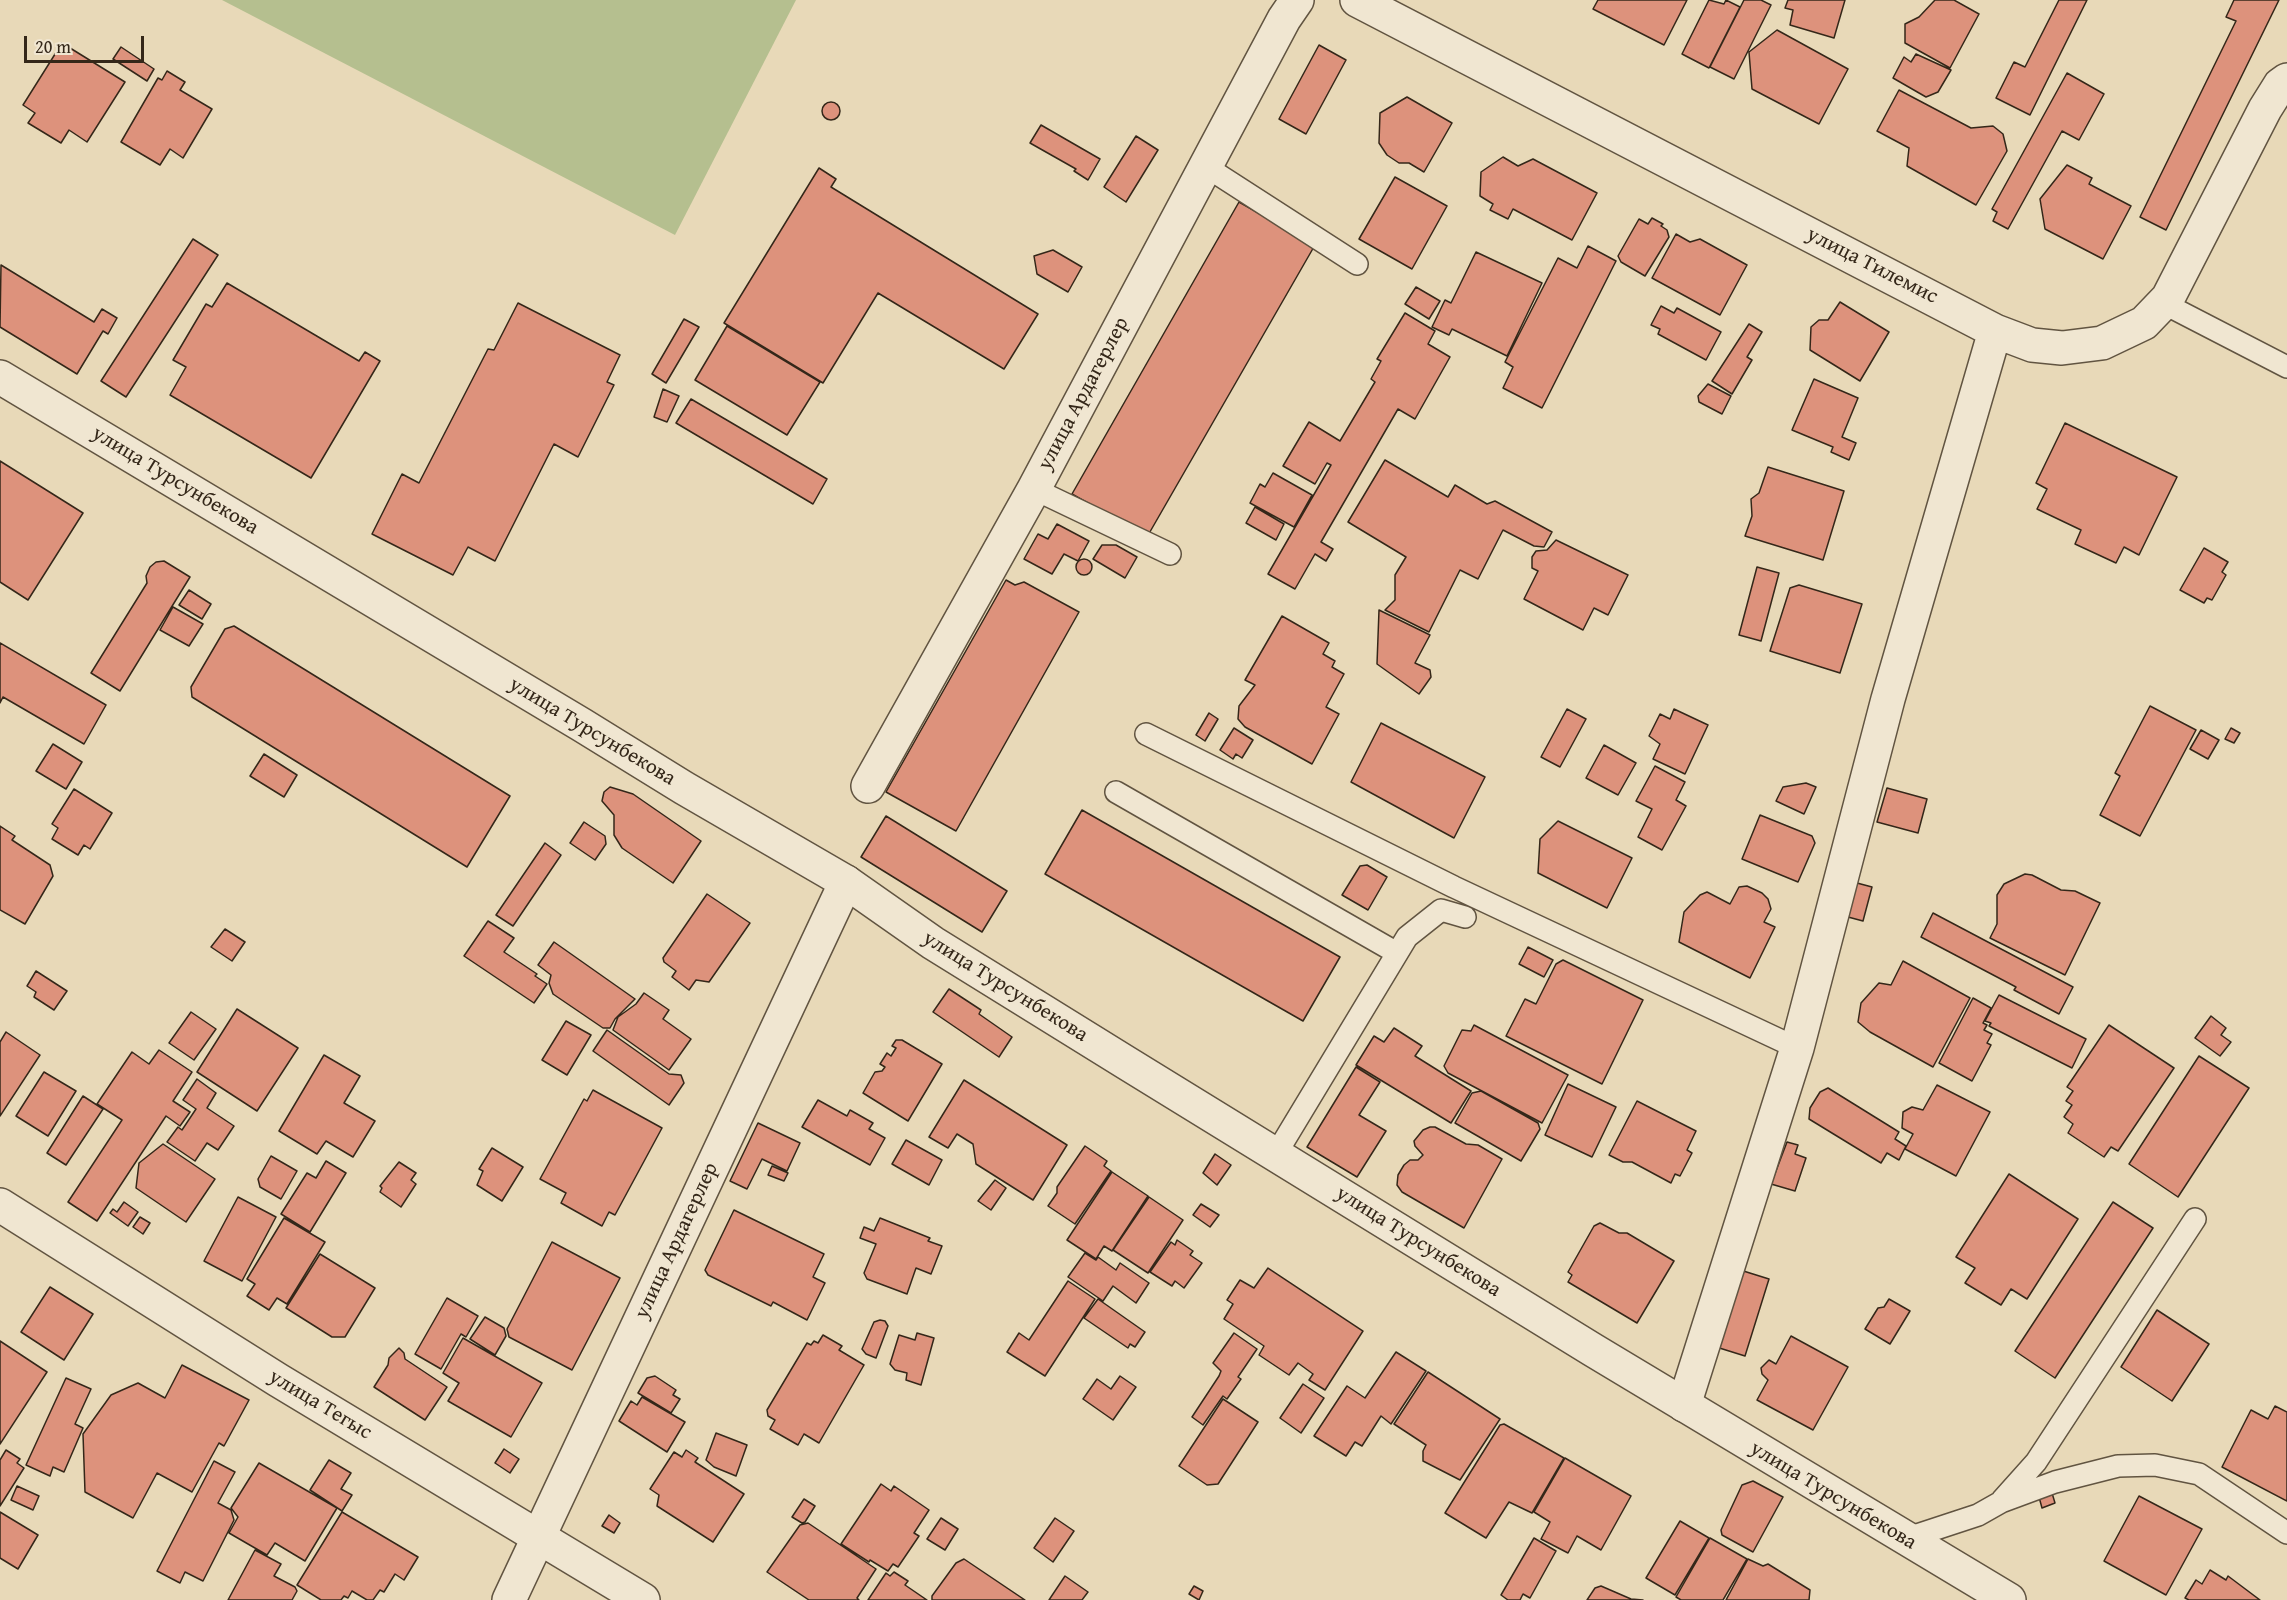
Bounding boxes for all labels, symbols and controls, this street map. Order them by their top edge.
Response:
scale bar [27,24,147,62]
text: 20 m [35,33,71,60]
street label: улица Тилемис [1802,222,1942,310]
street label: улица Ардагерлер [1033,313,1135,475]
street label: улица Турсунбекова [87,421,263,541]
street label: улица Турсунбекова [504,672,680,792]
street label: улица Турсунбекова [918,926,1092,1048]
street label: улица Ардагерлер [630,1159,724,1323]
street label: улица Турсунбекова [1331,1181,1505,1303]
street label: улица Тегыс [264,1364,376,1446]
street label: улица Турсунбекова [1745,1436,1921,1556]

